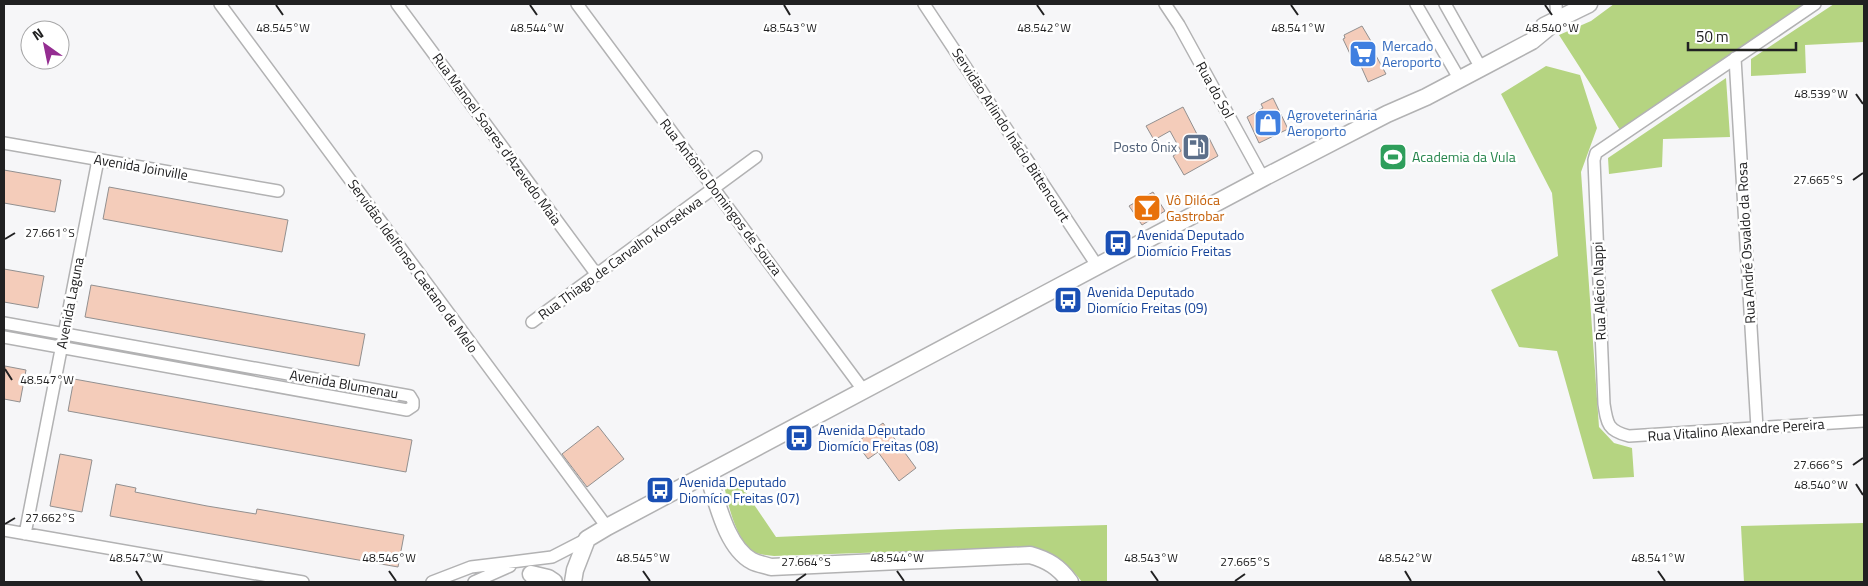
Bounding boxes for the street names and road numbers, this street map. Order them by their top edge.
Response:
street label: Servidão Arlindo Inácio Bittencourt [947,44,1076,226]
street label: Rua Manoel Soares d'Azevedo Maia [428,48,567,229]
street label: Rua do Sol [1191,57,1240,122]
street label: Rua Antônio Domingos de Souza [655,114,787,280]
street label: Avenida Joinville [92,148,190,185]
street label: Rua André Osvaldo da Rosa [1731,162,1760,324]
street label: Servidão Idelfonso Caetano de Melo [343,175,484,357]
street label: Rua Thiago de Carvalho Korsekwa [533,191,706,324]
street label: Rua Alécio Nappi [1586,241,1611,341]
street label: Avenida Laguna [50,255,89,350]
street label: Avenida Blumenau [288,364,400,403]
street label: Rua Vitalino Alexandre Pereira [1647,413,1825,446]

